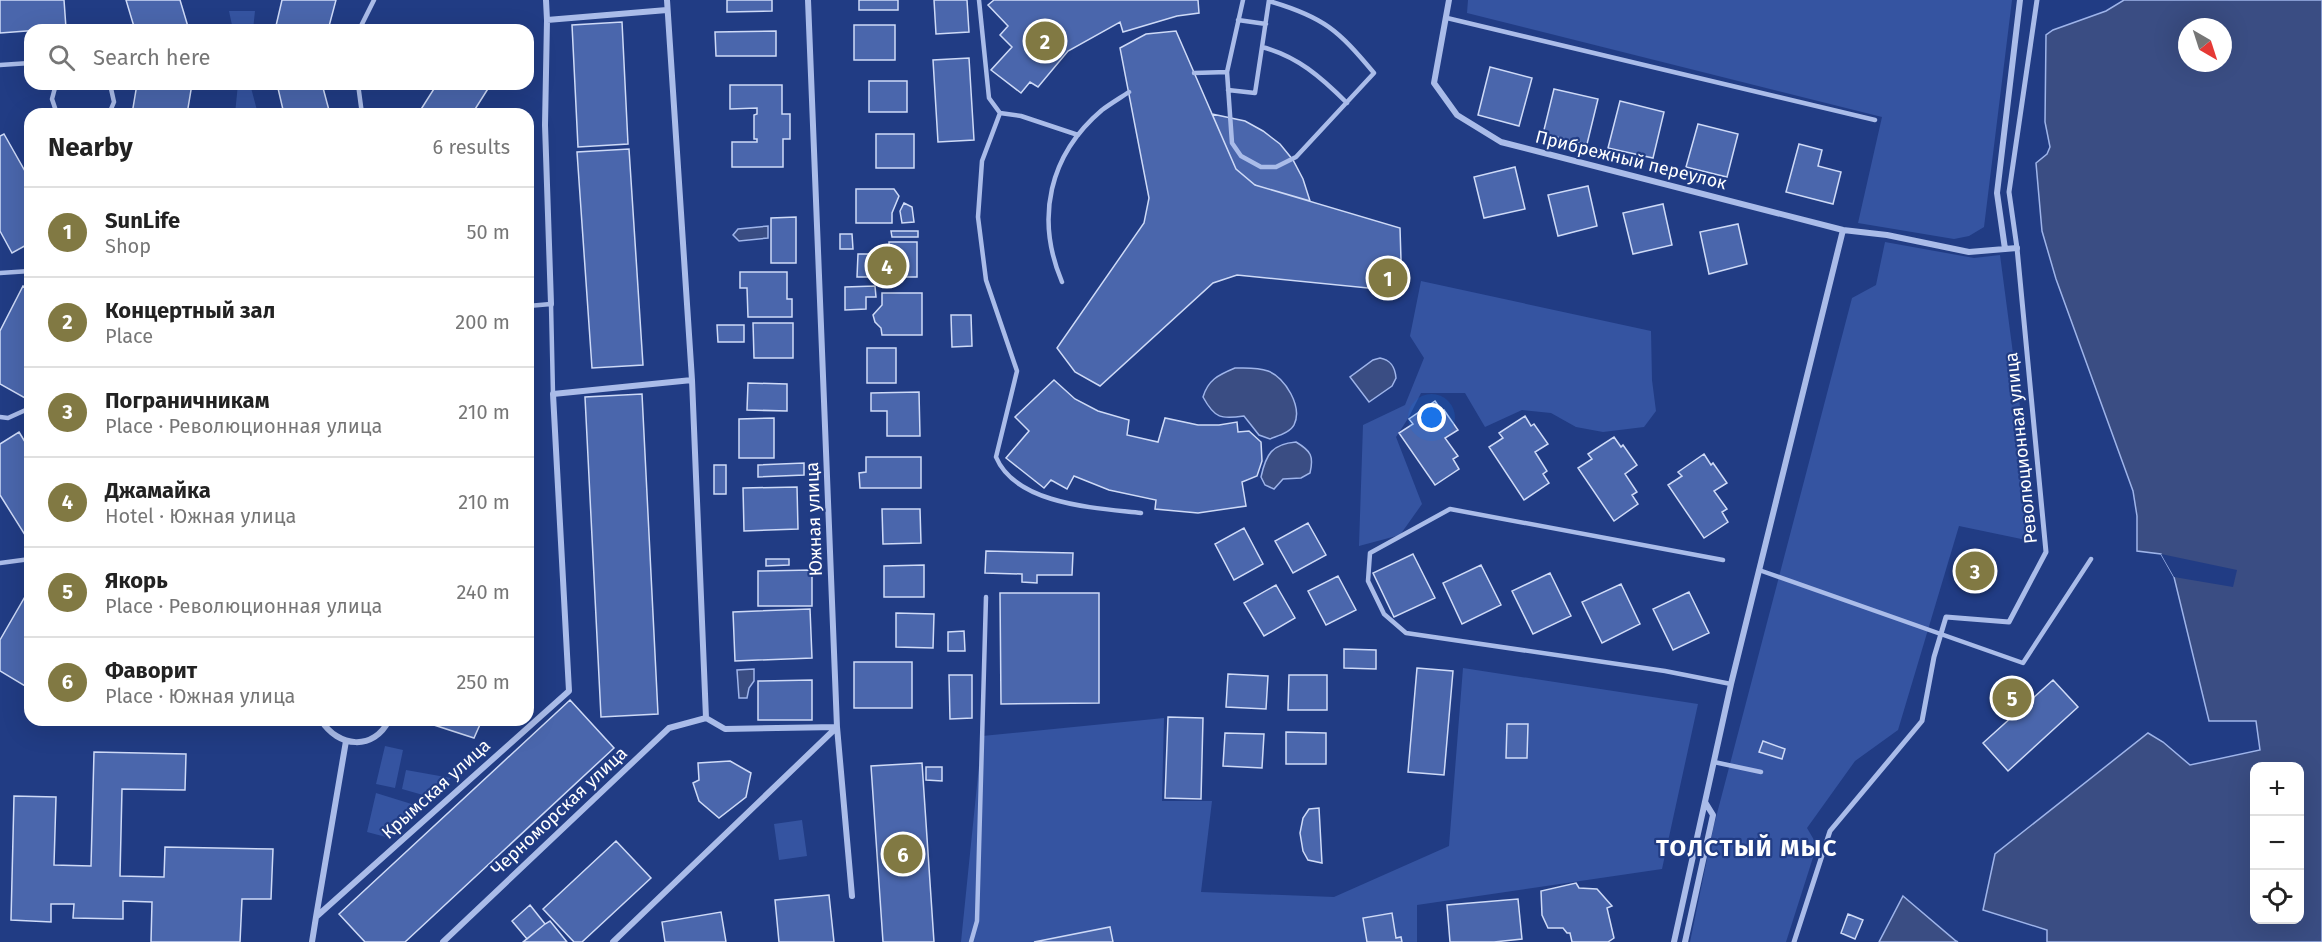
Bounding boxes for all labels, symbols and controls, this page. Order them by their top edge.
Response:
pin: 2 [1026,18,1064,63]
north arrow [2178,18,2232,72]
search box [24,24,534,90]
icon: search [45,41,78,74]
text: Search here [93,44,211,71]
street label: Прибрежный переулок [1533,126,1730,195]
text: Nearby [48,132,133,163]
text: 6 results [433,135,510,159]
text: SunLife [105,207,180,234]
text: 1 [63,220,72,244]
text: 50 m [466,220,510,244]
text: Shop [105,234,151,258]
pin: 4 [868,244,906,288]
pin: 1 [1368,256,1408,300]
text: Концертный зал [105,297,275,324]
text: 2 [62,310,73,334]
text: 200 m [455,310,510,334]
text: Place [105,324,153,348]
street label: Революционная улица [2000,351,2042,545]
text: Пограничникам [105,387,269,414]
text: 3 [62,400,73,424]
text: 210 m [458,400,510,424]
your location [1417,403,1446,432]
text: Place · Революционная улица [105,414,382,438]
street label: Южная улица [801,462,827,576]
text: Джамайка [105,477,211,504]
text: 4 [62,490,73,514]
text: 210 m [458,490,510,514]
text: Hotel · Южная улица [105,504,296,528]
pin: 3 [1956,548,1994,594]
text: Якорь [105,567,168,594]
text: 5 [62,580,73,604]
text: 240 m [456,580,510,604]
text: Place · Революционная улица [105,594,382,618]
text: Фаворит [105,657,197,684]
text: 6 [62,670,73,694]
text: 250 m [456,670,510,694]
pin: 5 [1992,676,2032,720]
text: Place · Южная улица [105,684,295,708]
street label: Крымская улица [377,734,495,844]
street label: Черноморская улица [486,742,632,880]
map controls [2250,762,2304,924]
button: + [2250,762,2304,816]
button: − [2250,816,2304,870]
pin: 6 [884,832,922,876]
district label: ТОЛСТЫЙ МЫС [1656,833,1838,862]
button: locate [2250,870,2304,924]

